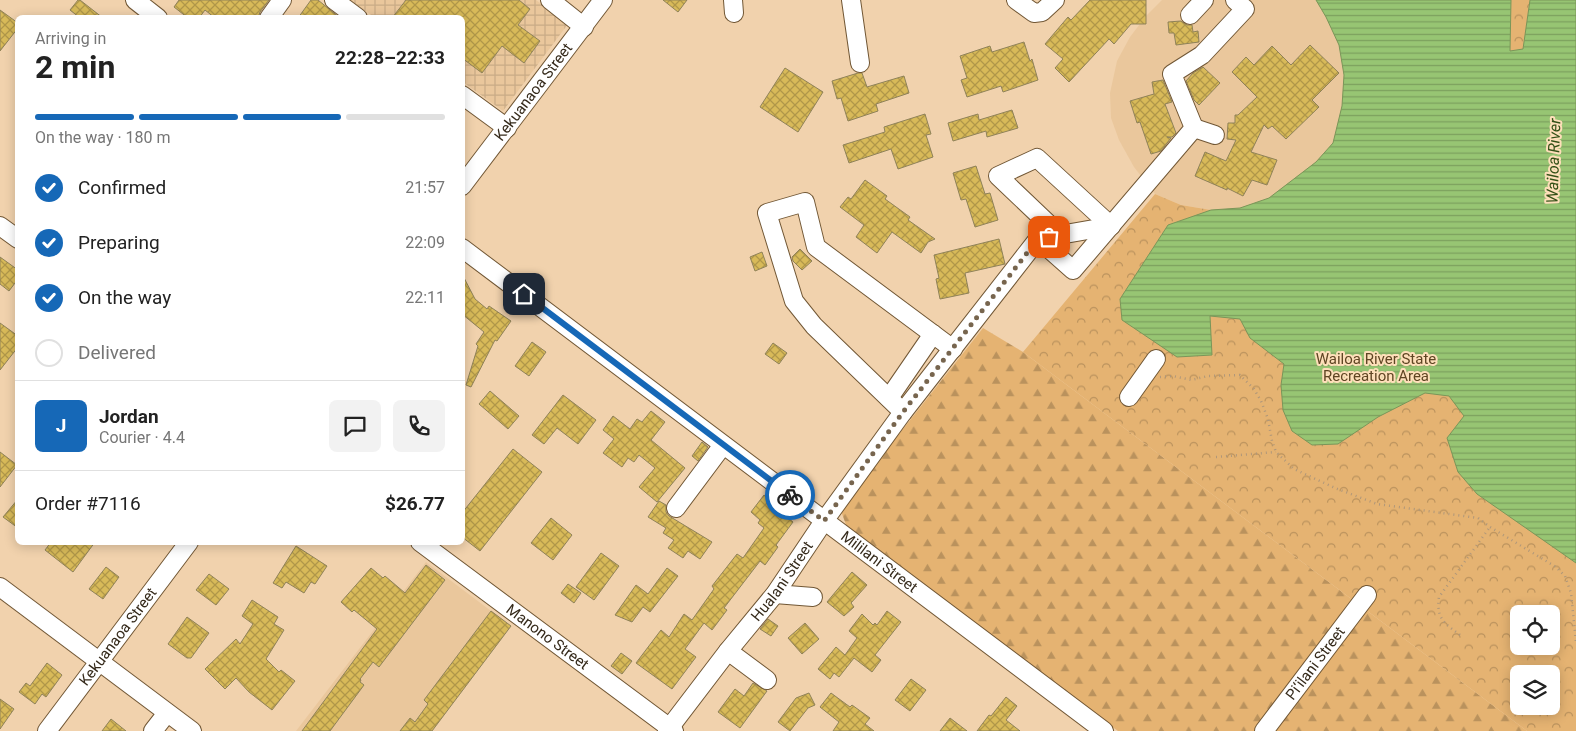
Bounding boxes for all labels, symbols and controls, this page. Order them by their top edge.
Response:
text: Arriving in [35,29,106,48]
street label: Kekuanaoa Street [491,40,576,144]
text: 22:28–22:33 [335,46,445,69]
text: 2 min [35,48,115,86]
water label: Wailoa River [1543,117,1565,204]
text: On the way · 180 m [35,128,171,147]
icon: check [35,174,63,202]
text: Confirmed [78,176,166,199]
text: 21:57 [405,178,445,197]
pin [1028,216,1070,258]
icon: bag [1035,223,1063,251]
icon: check [35,229,63,257]
text: Preparing [78,231,160,254]
text: 22:09 [405,233,445,252]
pin [503,273,545,315]
icon: home [510,280,538,308]
icon: check [35,284,63,312]
text: On the way [78,286,171,309]
text: 22:11 [405,288,445,307]
text: Delivered [78,341,156,364]
park label: Wailoa River State Recreation Area [1316,350,1436,385]
button: chat [329,400,381,452]
button: phone [393,400,445,452]
text: Jordan [99,405,159,428]
text: J [56,414,66,437]
text: Courier · 4.4 [99,428,185,447]
courier [765,470,815,520]
icon: bike [776,481,804,509]
text: Order #7116 [35,492,141,515]
text: $26.77 [385,492,445,515]
street label: Mililani Street [837,527,921,596]
street label: Hualani Street [747,538,817,625]
street label: Kekuanaoa Street [75,584,161,689]
street label: Manono Street [503,600,592,674]
map controls [1510,605,1560,715]
button: locate [1510,605,1560,655]
street label: Pi‘ilani Street [1282,623,1349,703]
button: layers [1510,665,1560,715]

